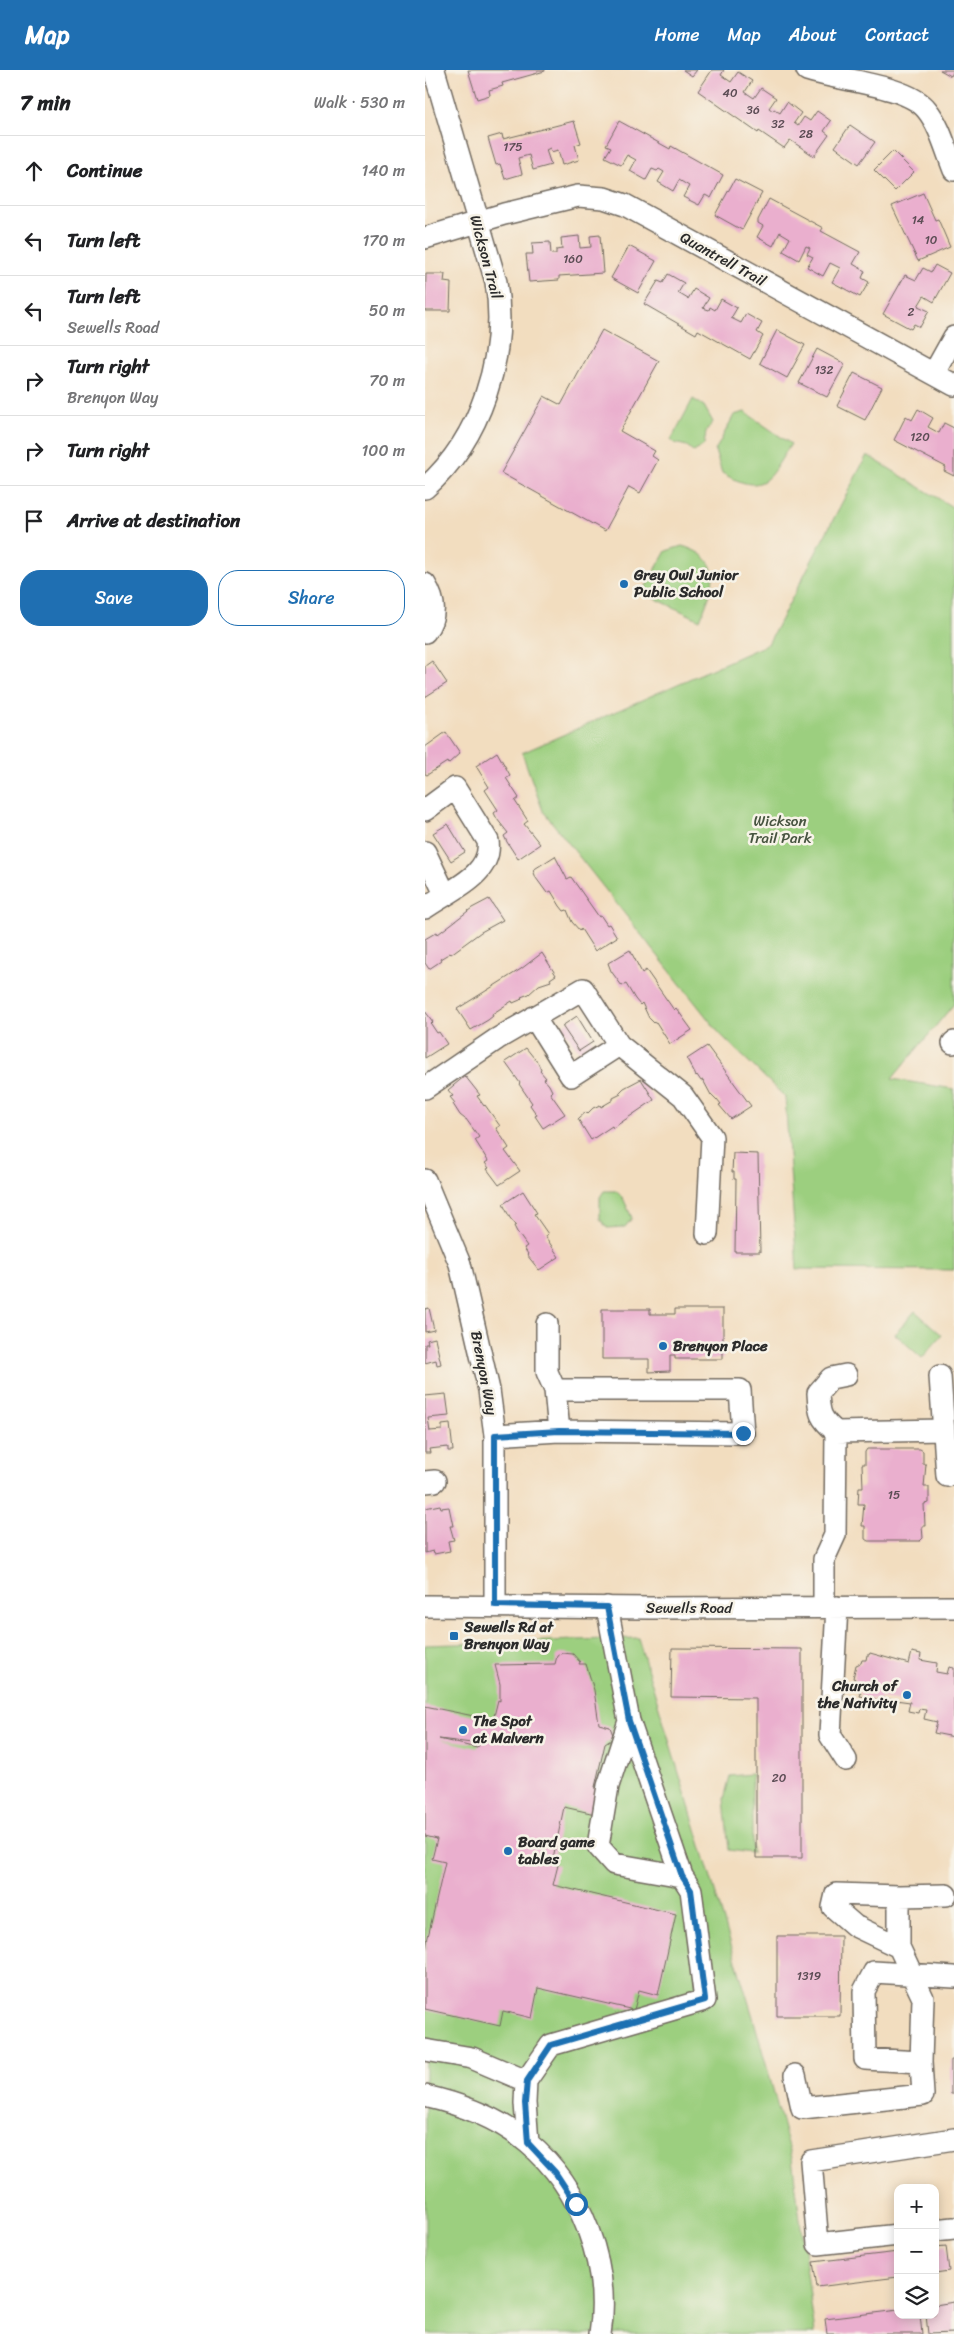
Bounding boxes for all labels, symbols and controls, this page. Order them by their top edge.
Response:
text: Map [25,14,69,56]
text: Home [655,19,700,51]
text: Map [728,19,761,51]
text: About [789,19,837,51]
text: Contact [865,19,929,51]
house number: 40 [722,82,738,104]
text: 7 min [20,84,71,122]
text: Walk · 530 m [314,88,405,117]
house number: 36 [746,99,760,121]
house number: 32 [771,113,785,135]
house number: 28 [799,123,813,145]
house number: 175 [503,136,523,158]
text: Continue [67,154,143,187]
text: 140 m [362,156,405,185]
icon: ahead [20,157,48,185]
house number: 14 [912,209,925,231]
street label: Wickson Trail [462,212,510,303]
text: Turn left [67,224,140,257]
street label: Quantrell Trail [675,225,772,294]
text: 170 m [362,226,405,255]
icon: left [20,227,48,255]
house number: 10 [925,229,938,251]
house number: 160 [563,248,583,270]
text: Turn left [67,280,140,313]
text: 50 m [369,296,405,325]
icon: left [20,297,48,325]
house number: 2 [908,301,915,323]
text: Sewells Road [67,313,159,342]
text: Turn right [67,350,149,383]
house number: 132 [815,359,833,381]
text: 70 m [369,366,405,395]
icon: right [20,367,48,395]
text: Brenyon Way [67,383,158,412]
house number: 120 [910,426,930,448]
text: Turn right [67,434,149,467]
text: 100 m [361,436,405,465]
icon: right [20,437,48,465]
text: Arrive at destination [67,504,240,537]
icon: arrive [20,507,48,535]
place label: Grey Owl Junior Public School [633,562,740,605]
button: Save [20,570,208,626]
button: Share [218,570,405,626]
marker: Grey Owl Junior Public School [618,578,630,590]
park label: Wickson Trail Park [748,808,813,851]
street label: Brenyon Way [463,1329,505,1418]
place label: Brenyon Place [673,1333,768,1359]
marker: Brenyon Place [657,1340,669,1352]
route end [732,1422,755,1445]
house number: 15 [888,1484,900,1506]
street label: Sewells Road [646,1595,733,1621]
place label: Sewells Rd at Brenyon Way [463,1614,554,1657]
marker: Sewells Rd at Brenyon Way [448,1630,460,1642]
place label: Church of the Nativity [818,1673,899,1716]
marker: Church of the Nativity [901,1689,913,1701]
place label: The Spot at Malvern [472,1708,544,1751]
marker: The Spot at Malvern [457,1724,469,1736]
house number: 20 [772,1767,787,1789]
place label: Board game tables [518,1829,595,1872]
marker: Board game tables [502,1845,514,1857]
house number: 1319 [797,1965,821,1987]
map controls [894,2184,939,2319]
button: + [894,2184,939,2229]
route start [565,2193,588,2216]
button: − [894,2229,939,2274]
button: layers [894,2274,939,2319]

